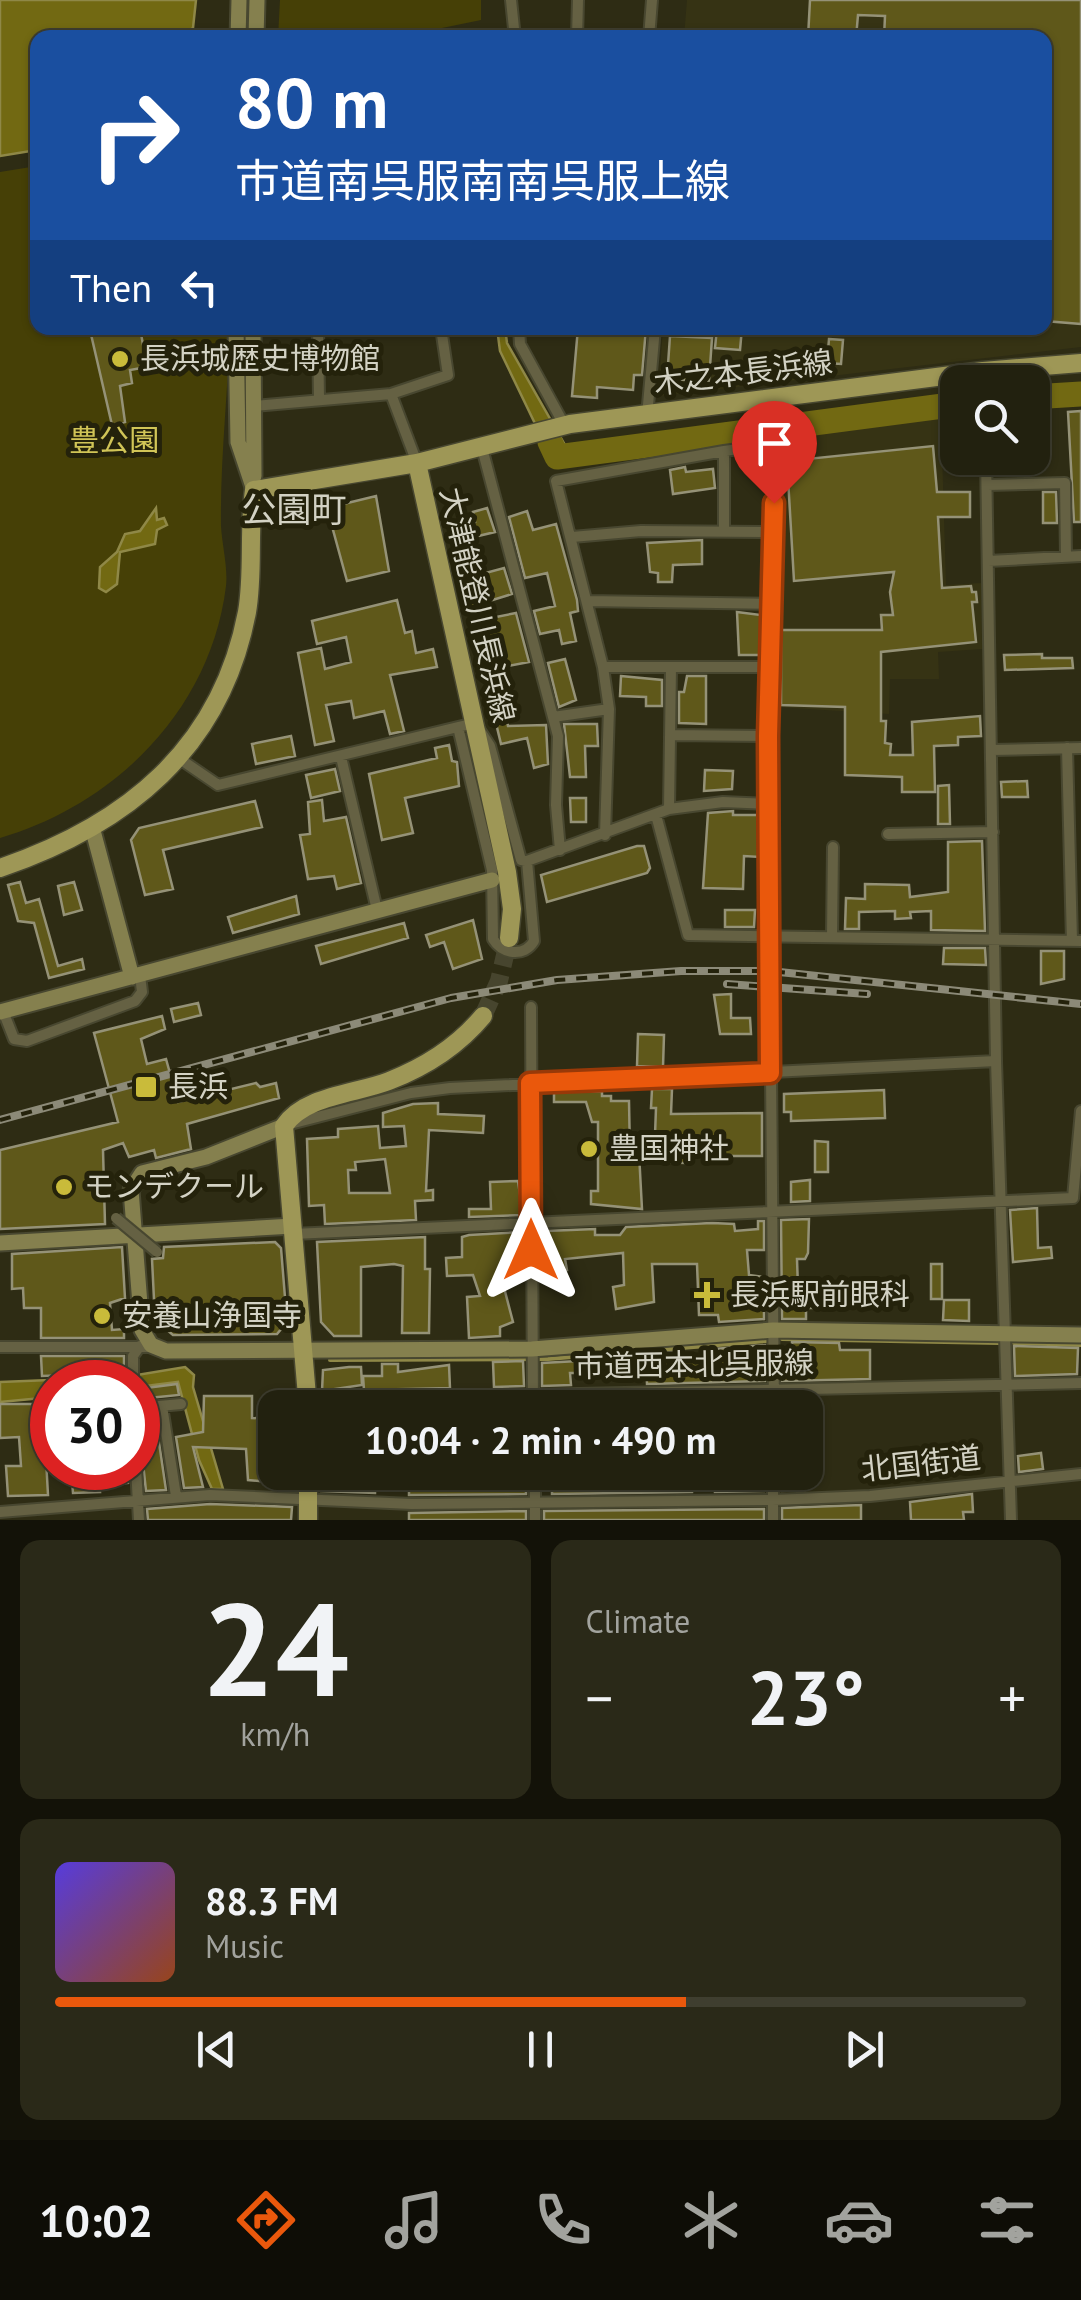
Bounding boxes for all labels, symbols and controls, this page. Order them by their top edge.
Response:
text: 80 m [235,57,388,147]
icon: right [70,70,200,200]
text: 市道南呉服南南呉服上線 [235,151,730,209]
icon: left [172,260,227,315]
text: Then [70,263,152,312]
place label: 長浜城歴史博物館 [140,338,380,377]
street label: 木之本長浜線 [651,341,835,402]
marker: 長浜城歴史博物館 [109,348,131,370]
map controls [940,365,1050,475]
button: search [940,365,1050,475]
pin [732,401,817,504]
icon: arrive [747,416,802,471]
park label: 豊公園 [69,420,159,459]
street label: 大津能登川長浜線 [432,483,524,726]
district label: 公園町 [241,486,347,532]
place label: 長浜 [168,1066,228,1105]
marker: 長浜 [133,1074,159,1100]
place label: 豊国神社 [609,1128,729,1167]
marker: 豊国神社 [578,1138,600,1160]
place label: モンデクール [84,1166,264,1205]
marker: モンデクール [53,1176,75,1198]
position arrow [479,1198,583,1302]
place label: 長浜駅前眼科 [730,1274,910,1313]
marker: 長浜駅前眼科 [694,1282,720,1308]
place label: 安養山浄国寺 [122,1295,302,1334]
marker: 安養山浄国寺 [91,1305,113,1327]
street label: 市道西本北呉服線 [574,1342,814,1385]
speed limit sign: 30 [30,1360,160,1490]
text: 10:04 · 2 min · 490 m [365,1415,716,1464]
street label: 北国街道 [859,1437,983,1488]
text: 24 [202,1564,349,1732]
text: Climate [586,1600,690,1642]
text: 23° [747,1649,865,1746]
text: − [586,1662,613,1733]
text: + [998,1662,1026,1733]
text: km/h [240,1713,310,1755]
text: 88.3 FM [205,1876,338,1925]
text: Music [205,1925,284,1967]
icon: previous [189,2022,244,2077]
icon: pause [513,2022,568,2077]
icon: next [837,2022,892,2077]
icon: directions [231,2185,301,2255]
icon: music [379,2185,449,2255]
icon: phone [528,2185,598,2255]
icon: climate [676,2185,746,2255]
icon: car [824,2185,894,2255]
icon: filters [972,2185,1042,2255]
text: 10:02 [39,2191,153,2249]

